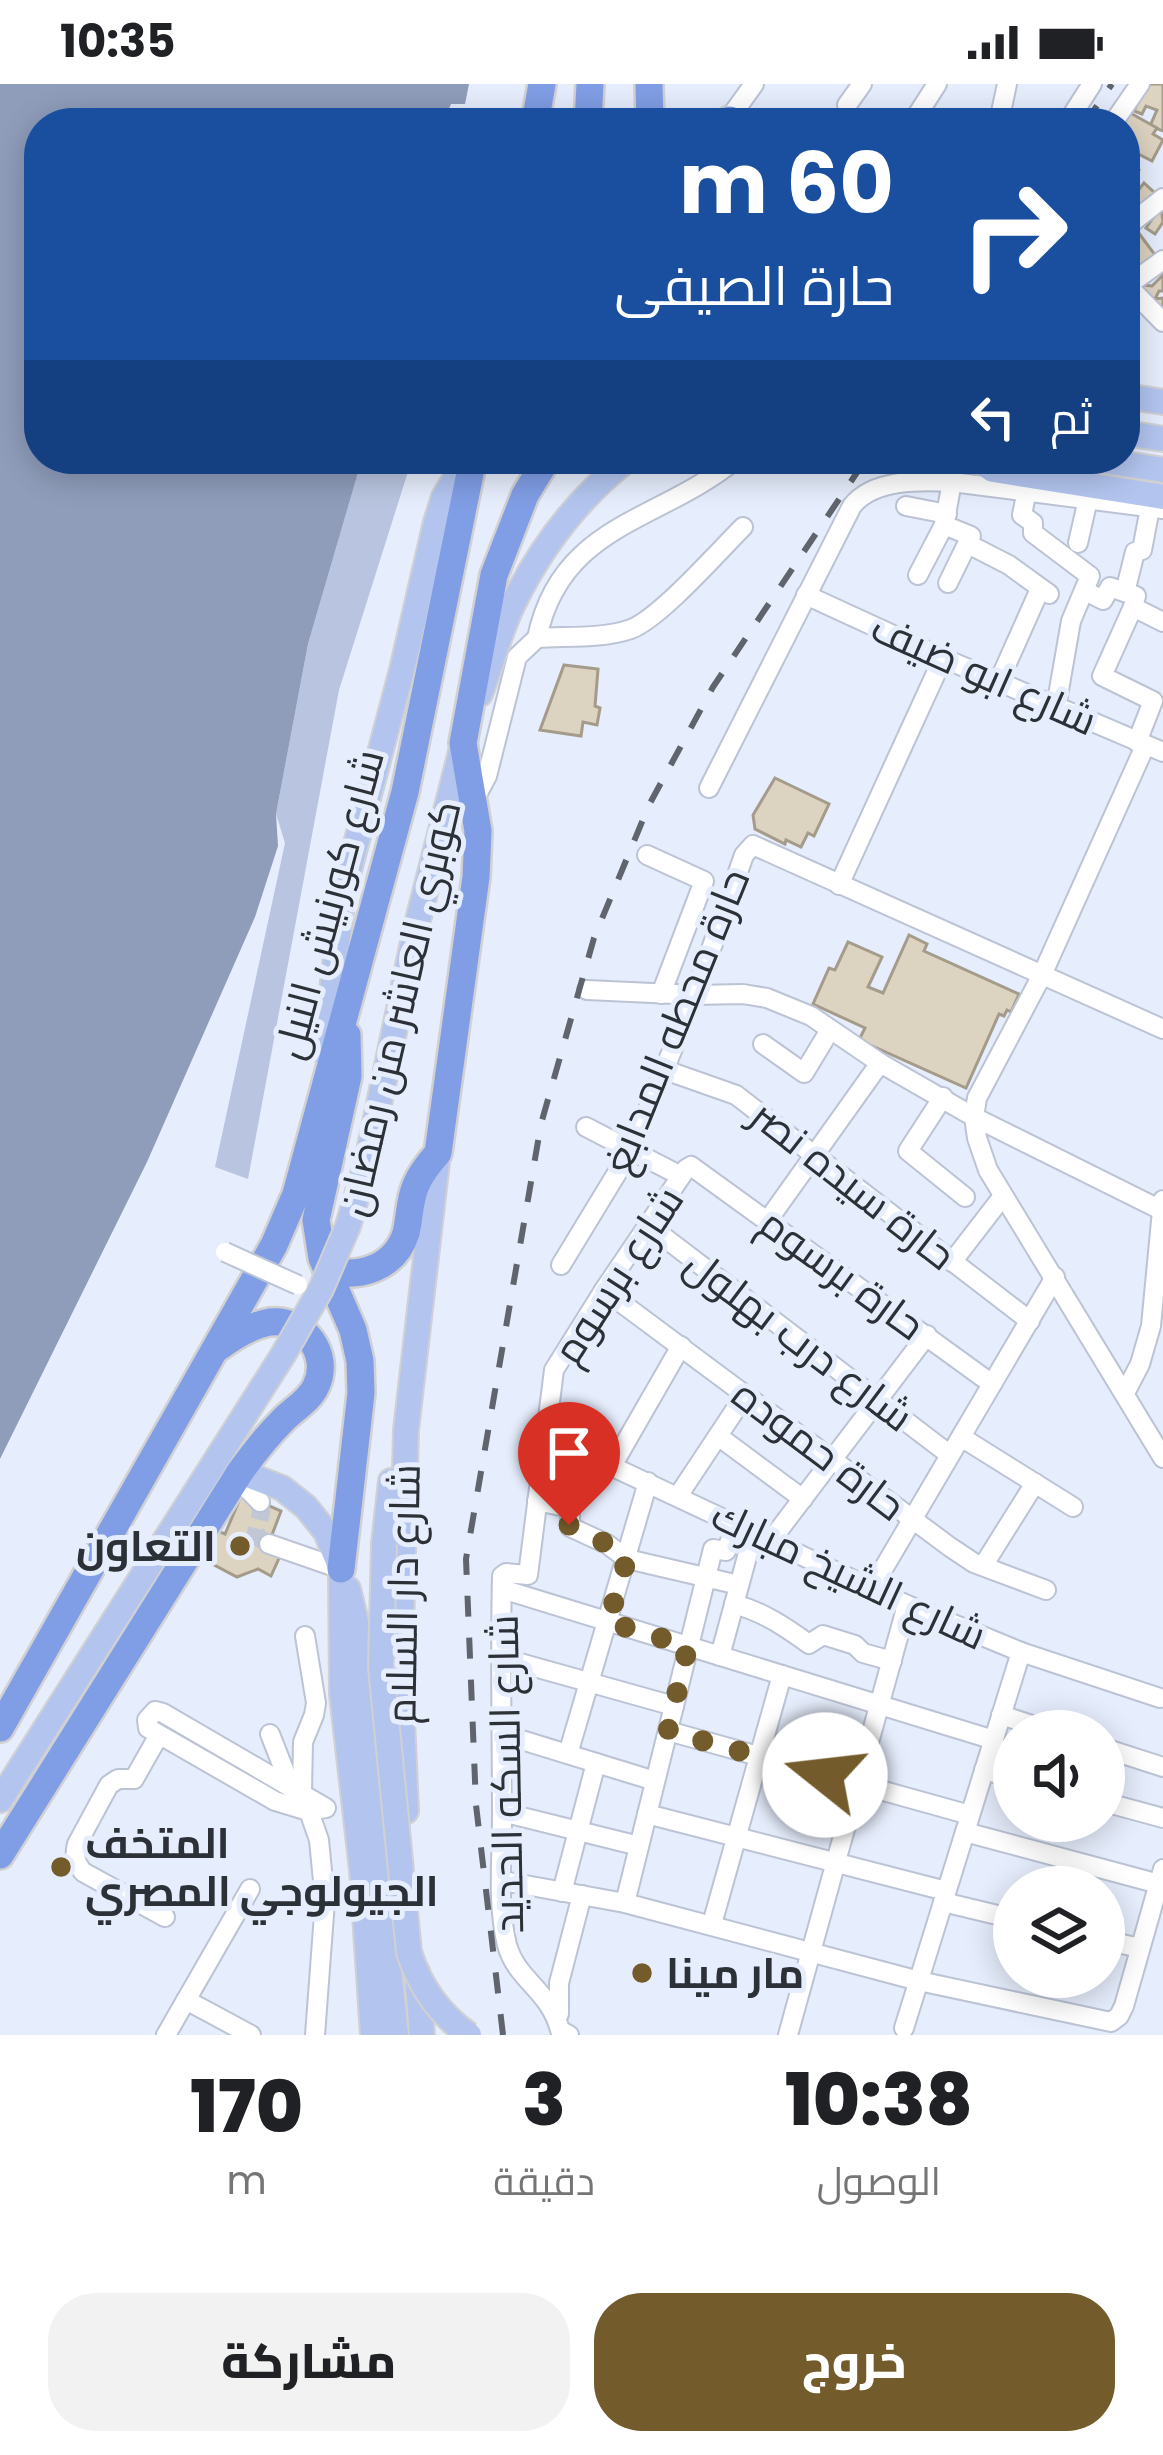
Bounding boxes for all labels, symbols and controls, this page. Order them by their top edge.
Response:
text: 10:35 [60,10,176,73]
text: 60 m [679,125,894,242]
icon: right [936,156,1092,312]
text: حارة الصيفى [614,248,894,324]
icon: left [960,384,1026,450]
text: ثم [1050,387,1092,450]
street label: شارع ابو ضيف [862,598,1106,750]
street label: شارع كورنيش النيل [259,743,399,1065]
street label: كوبري العاشر من رمضان [322,794,478,1222]
street label: حارة محطه المدابغ [588,860,764,1182]
street label: حارة سيده نصر [736,1085,968,1284]
street label: شارع برسوم [538,1174,698,1376]
street label: حارة برسوم [747,1194,937,1354]
street label: شارع درب بهلول [672,1234,926,1446]
street label: حارة حموده [720,1365,918,1535]
pin [518,1402,620,1525]
icon: arrive [536,1420,602,1486]
street label: شارع دار السلام [371,1464,435,1724]
street label: شارع الشيخ مبارك [702,1485,996,1665]
place label: التعاون [76,1517,216,1576]
marker: التعاون [227,1533,253,1559]
street label: شارع السكه الحديد [474,1614,538,1934]
map controls [993,1710,1125,1998]
button: sound [993,1710,1125,1842]
position arrow [762,1712,888,1838]
place label: المتخف الجيولوجي المصري [85,1814,439,1925]
marker: المتخف الجيولوجي المصري [48,1854,74,1880]
button: layers [993,1866,1125,1998]
place label: مار مينا [666,1944,804,2003]
marker: مار مينا [629,1960,655,1986]
text: 3 [522,2049,566,2150]
text: 10:38 [785,2049,973,2150]
text: 170 [190,2056,303,2157]
text: m [227,2153,267,2208]
text: دقيقة [493,2154,595,2209]
text: الوصول [817,2154,941,2209]
button: مشاركة [48,2293,570,2431]
button: خروج [594,2293,1115,2431]

